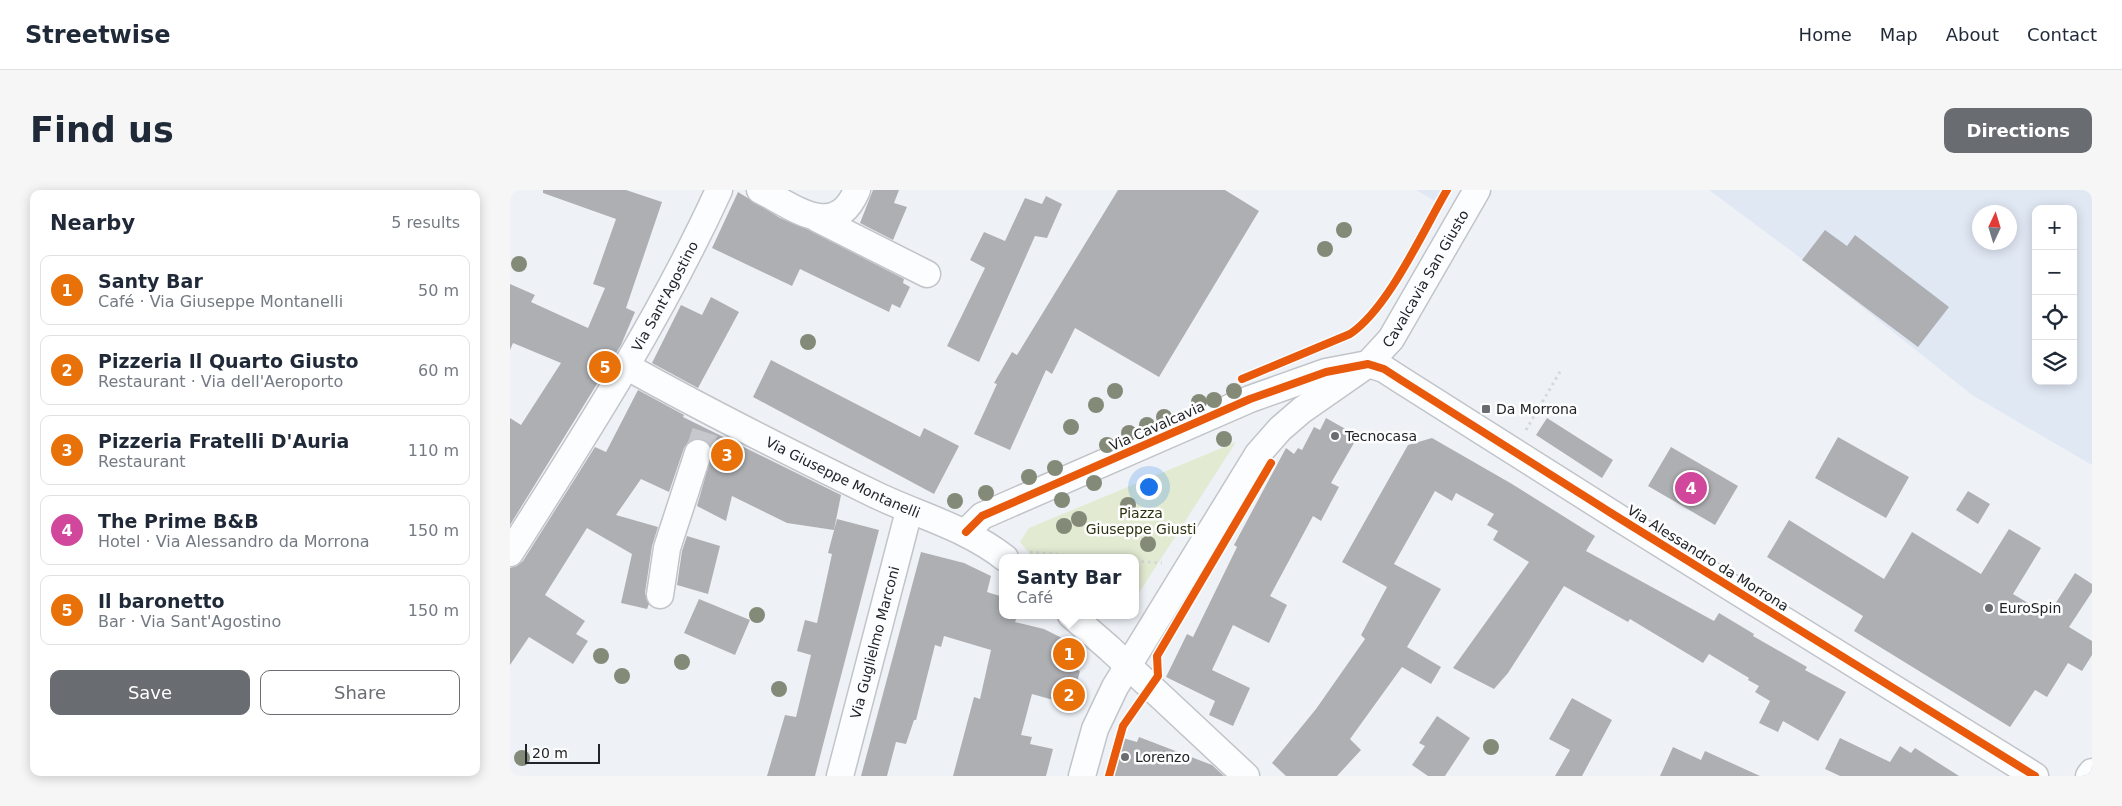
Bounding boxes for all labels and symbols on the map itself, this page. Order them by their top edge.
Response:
north arrow [1972,205,2017,250]
street label: Cavalcavia San Giusto [1379,207,1472,351]
street label: Via Sant'Agostino [628,238,701,354]
pin: 5 [589,348,621,386]
street label: Via Cavalcavia [1107,398,1207,454]
place label: Da Morrona [1496,401,1577,417]
marker: Da Morrona [1480,403,1492,415]
place label: Tecnocasa [1344,428,1417,444]
marker: Tecnocasa [1329,430,1341,442]
street label: Via Giuseppe Montanelli [763,434,923,521]
pin: 3 [711,436,743,474]
pin: 4 [1675,469,1707,507]
your location [1136,474,1162,500]
street label: Via Alessandro da Morrona [1624,502,1792,614]
park label: Piazza Giuseppe Giusti [1086,505,1196,537]
street label: Via Guglielmo Marconi [847,564,902,720]
place label: EuroSpin [1999,600,2061,616]
marker: EuroSpin [1983,602,1995,614]
pin: 1 [1053,635,1085,673]
pin: 2 [1053,676,1085,714]
scale bar [525,741,600,764]
place label: Lorenzo [1135,749,1190,765]
marker: Lorenzo [1119,751,1131,763]

